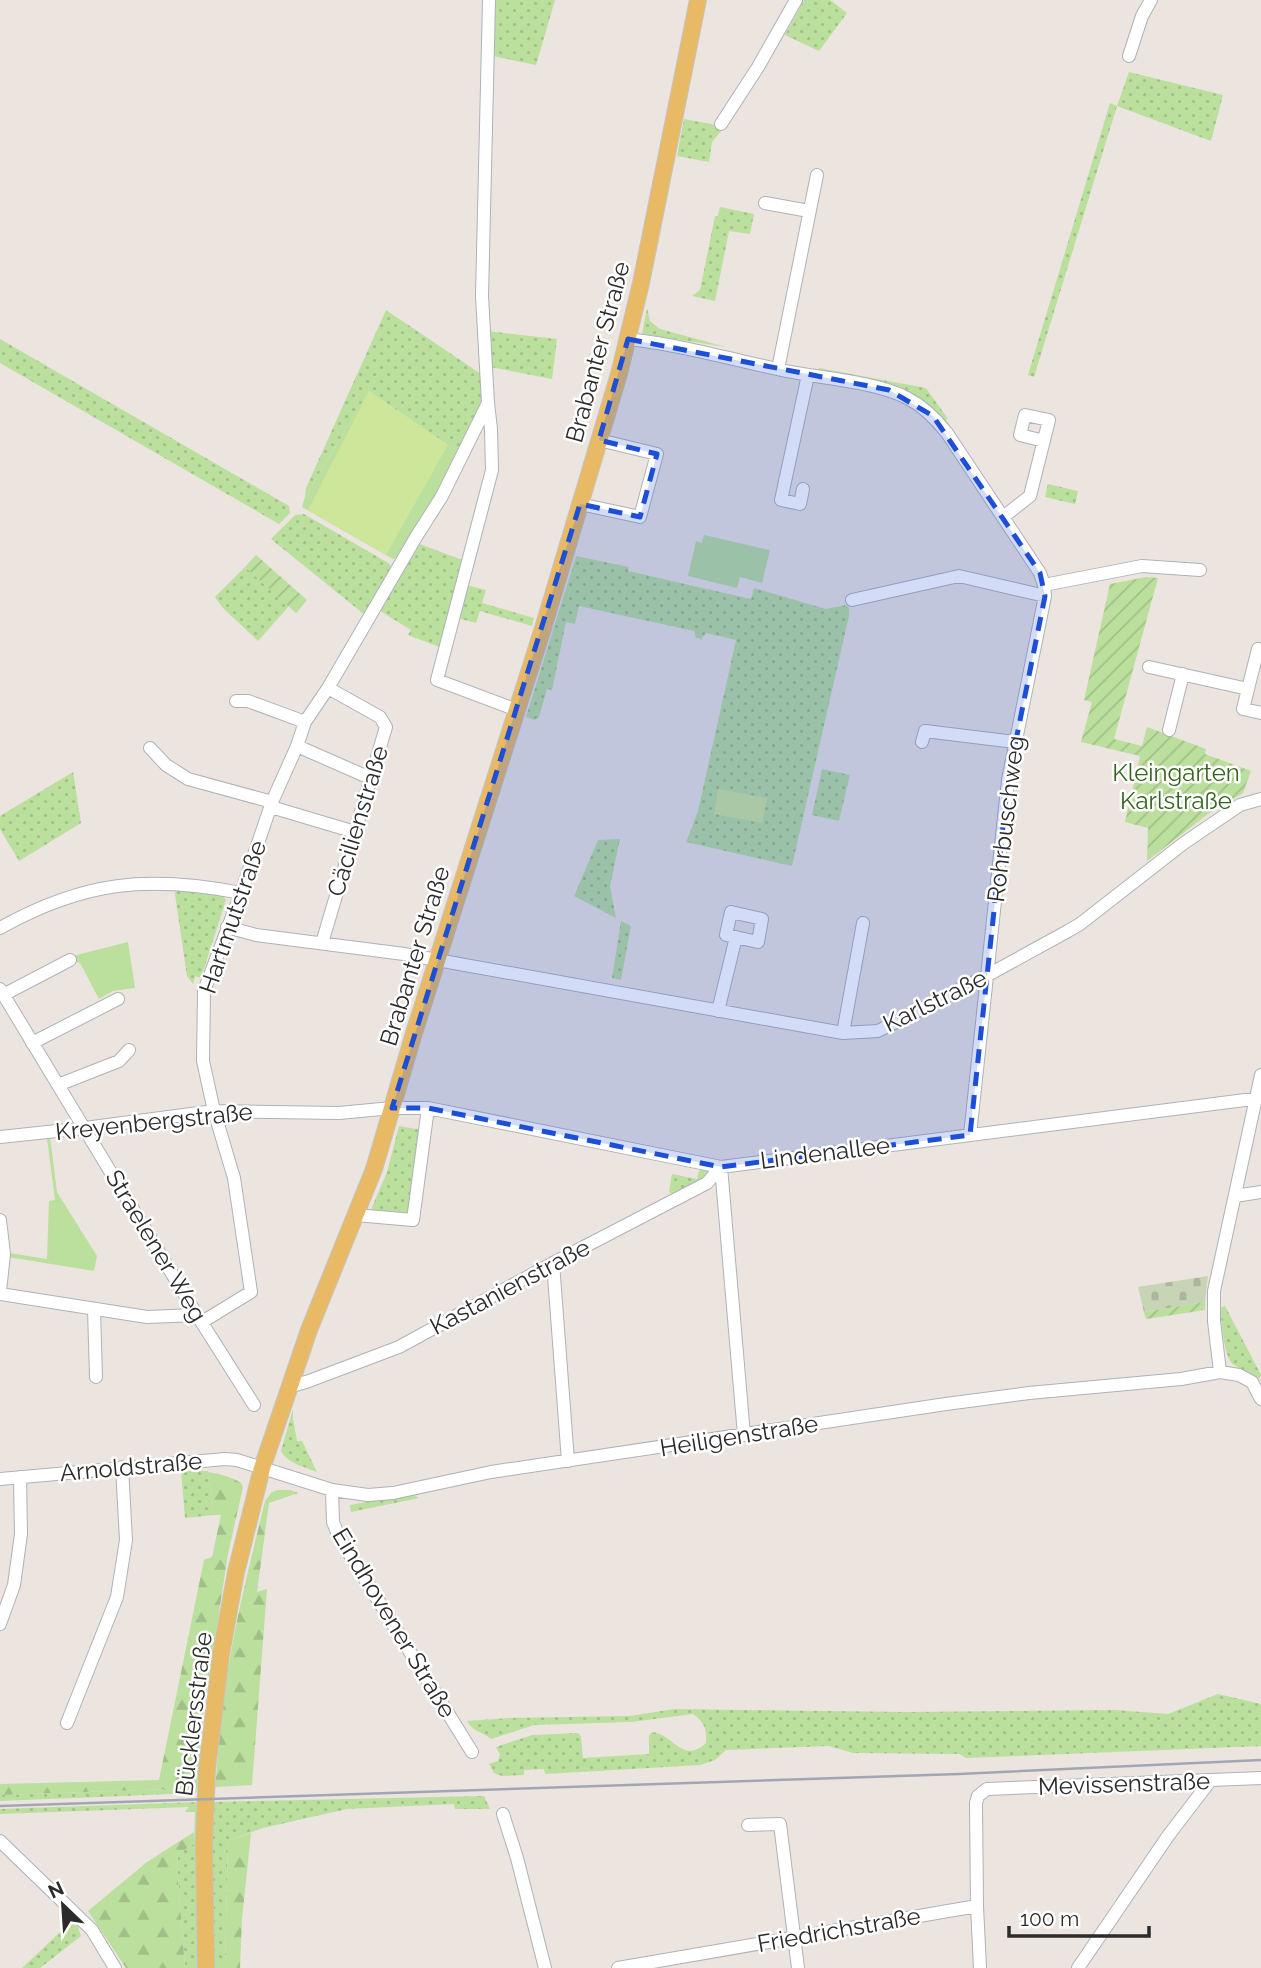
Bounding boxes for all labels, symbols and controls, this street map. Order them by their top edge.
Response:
street label: Brabanter Straße [559,258,636,446]
street label: Rohrbuschweg [981,734,1030,904]
street label: Cäcilienstraße [321,742,394,900]
park label: Kleingarten Karlstraße [1112,758,1240,815]
street label: Hartmutstraße [193,837,272,997]
street label: Brabanter Straße [373,863,456,1049]
street label: Karlstraße [878,963,991,1038]
street label: Kreyenbergstraße [54,1097,254,1146]
street label: Lindenallee [758,1130,891,1175]
street label: Straelener Weg [100,1164,213,1327]
street label: Kastanienstraße [425,1232,595,1341]
street label: Heiligenstraße [658,1409,820,1462]
street label: Arnoldstraße [59,1446,203,1487]
street label: Eindhovener Straße [326,1523,463,1723]
street label: Bücklersstraße [169,1630,218,1798]
street label: Mevissenstraße [1037,1766,1211,1801]
north arrow [28,1870,98,1940]
text: N [45,1877,67,1903]
scale bar [1009,1895,1149,1939]
street label: Friedrichstraße [755,1901,923,1958]
text: 100 m [1020,1906,1079,1931]

